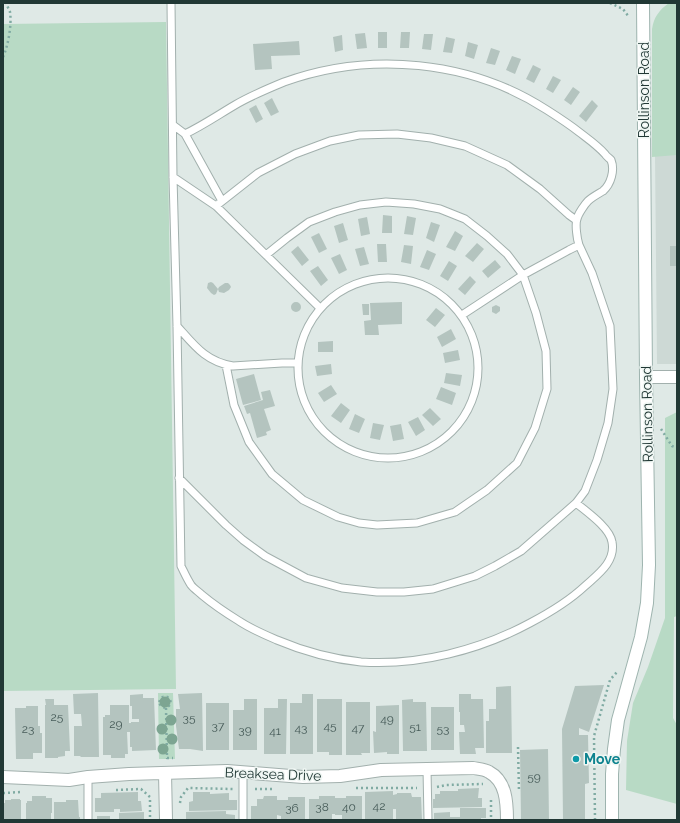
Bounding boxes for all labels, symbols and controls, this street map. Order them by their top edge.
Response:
street label: Rollinson Road [636,42,652,138]
street label: Rollinson Road [638,366,656,462]
house number: 25 [51,710,64,724]
house number: 35 [183,711,196,725]
house number: 49 [380,712,394,726]
house number: 29 [109,717,123,731]
house number: 37 [212,719,225,733]
house number: 45 [323,719,337,733]
house number: 51 [409,720,421,734]
house number: 43 [295,721,307,735]
house number: 47 [352,721,365,735]
house number: 23 [22,722,34,736]
house number: 53 [437,722,449,736]
house number: 39 [238,723,252,737]
house number: 41 [269,724,281,738]
place label: Move [584,751,621,767]
marker: Move [571,754,581,764]
street label: Breaksea Drive [224,764,322,784]
house number: 59 [527,770,541,784]
house number: 42 [373,799,385,813]
house number: 38 [315,800,329,814]
house number: 40 [342,800,356,814]
house number: 36 [285,801,299,815]

